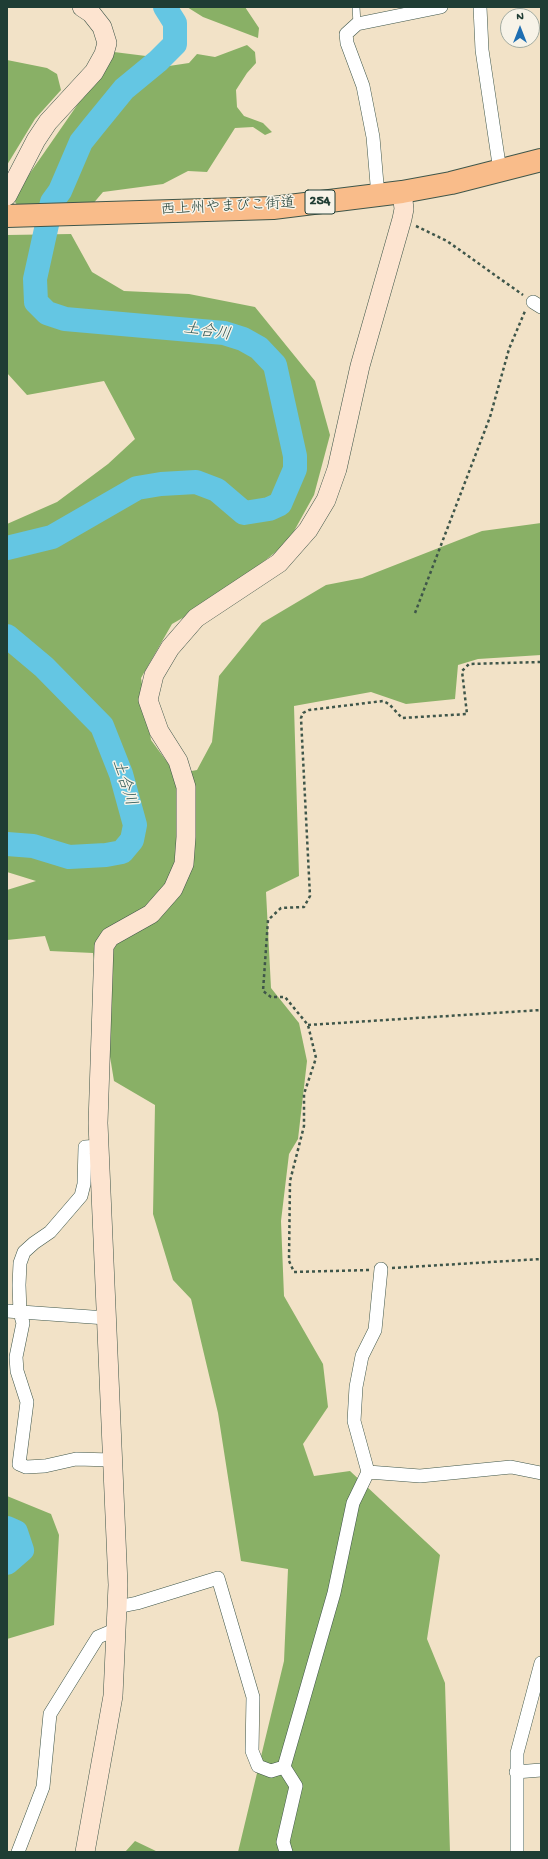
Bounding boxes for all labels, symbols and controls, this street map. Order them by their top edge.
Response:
north arrow [500,8,540,48]
text: N [516,11,524,23]
road number: 254 [305,190,335,214]
street label: 西上州やまびこ街道 [160,195,296,221]
water label: 土合川 [182,320,232,346]
water label: 土合川 [106,757,140,809]

